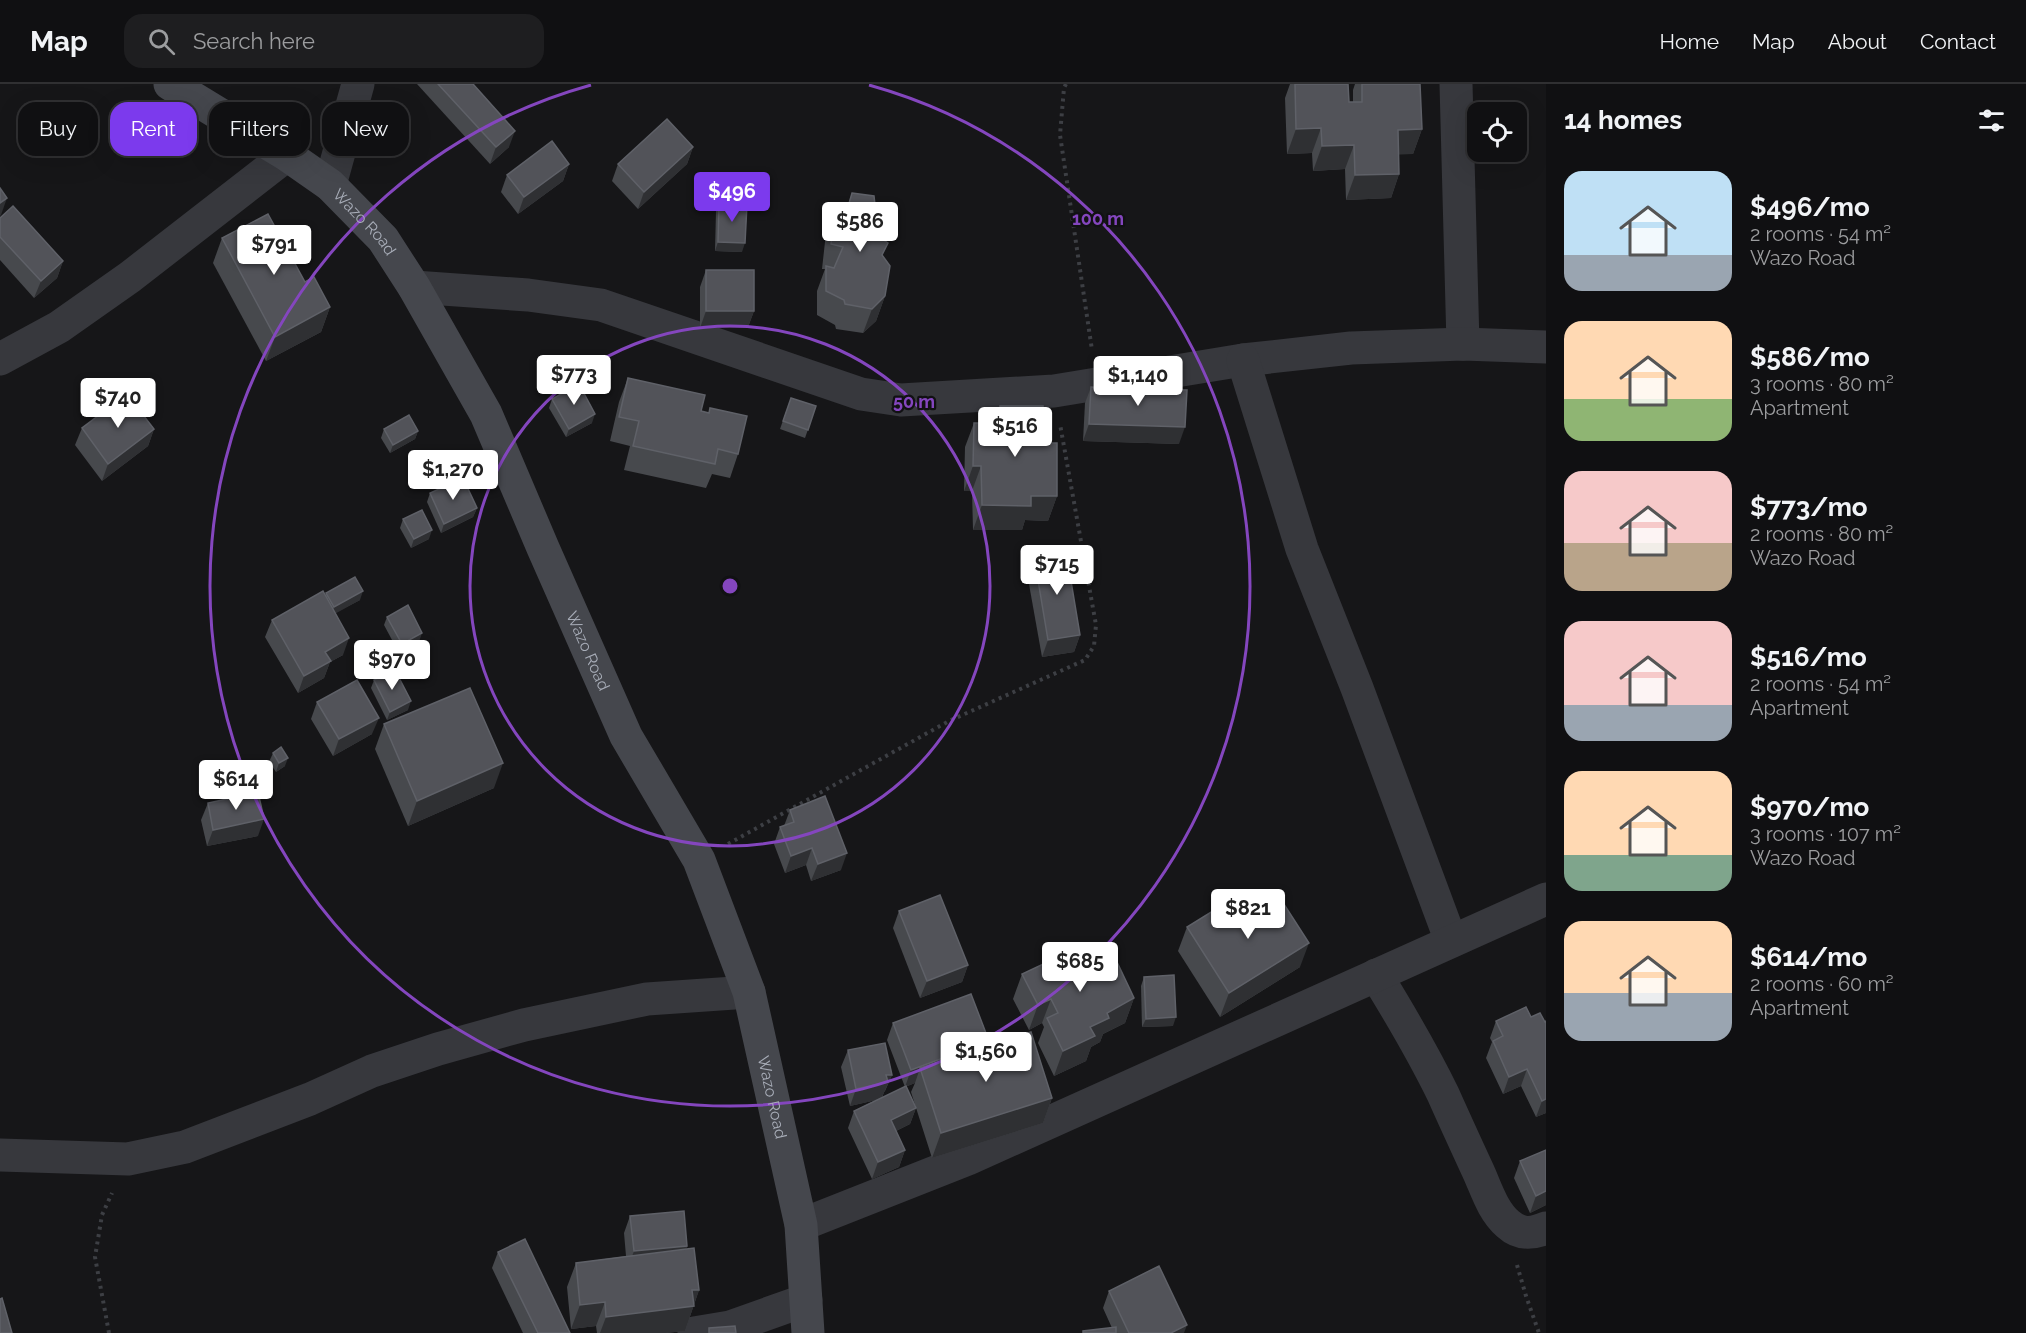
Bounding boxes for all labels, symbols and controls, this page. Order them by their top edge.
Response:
search box [124,14,544,68]
text: Map [30,25,88,58]
icon: search [145,25,178,58]
text: Search here [193,28,315,54]
text: Home [1660,29,1719,54]
text: Map [1752,29,1795,54]
text: About [1828,29,1887,54]
text: Contact [1920,29,1996,54]
chip: Buy [18,102,98,156]
chip: Rent [110,102,197,156]
chip: Filters [209,102,310,156]
chip: New [322,102,409,156]
map controls [1467,102,1527,162]
button: locate [1467,102,1527,162]
icon: filters [1975,104,2008,137]
text: 14 homes [1564,105,1682,135]
pin: $496 [696,172,768,223]
text: $496 [708,179,756,203]
street label: Wazo Road [329,184,400,259]
text: $496/mo [1750,192,1870,222]
icon: home [1612,195,1684,267]
pin: $586 [824,202,896,253]
text: 100 m [1072,208,1124,229]
text: $586 [836,209,884,233]
text: 2 rooms · 54 m² [1750,222,1891,246]
pin: $791 [238,225,310,276]
text: $791 [251,232,297,256]
text: Wazo Road [1750,246,1855,270]
text: $586/mo [1750,342,1870,372]
icon: home [1612,345,1684,417]
pin: $773 [538,355,610,406]
pin: $1,140 [1089,356,1187,407]
text: $773 [551,362,597,386]
text: $1,140 [1108,363,1168,387]
text: 3 rooms · 80 m² [1750,372,1894,396]
pin: $740 [82,378,154,429]
text: $740 [95,385,141,409]
text: 50 m [893,391,935,412]
text: Apartment [1750,396,1849,420]
pin: $516 [979,407,1051,458]
text: $516 [992,414,1038,438]
pin: $1,270 [404,450,502,501]
text: $1,270 [422,457,484,481]
text: $773/mo [1750,492,1868,522]
icon: home [1612,495,1684,567]
text: 2 rooms · 80 m² [1750,522,1893,546]
pin: $715 [1021,545,1093,596]
text: Wazo Road [1750,546,1855,570]
text: $715 [1035,552,1079,576]
centre of rings [720,576,740,596]
street label: Wazo Road [563,608,614,693]
pin: $970 [356,640,428,691]
text: $516/mo [1750,642,1867,672]
icon: home [1612,645,1684,717]
text: $970 [368,647,416,671]
text: 2 rooms · 54 m² [1750,672,1891,696]
text: Apartment [1750,696,1849,720]
pin: $614 [200,760,272,811]
text: $614 [213,767,259,791]
text: $970/mo [1750,792,1869,822]
icon: home [1612,795,1684,867]
text: 3 rooms · 107 m² [1750,822,1901,846]
text: Wazo Road [1750,846,1855,870]
pin: $821 [1212,889,1284,940]
text: $821 [1225,896,1271,920]
pin: $685 [1044,942,1116,993]
text: $614/mo [1750,942,1867,972]
icon: home [1612,945,1684,1017]
text: $685 [1056,949,1104,973]
text: 2 rooms · 60 m² [1750,972,1894,996]
text: Apartment [1750,996,1849,1020]
pin: $1,560 [937,1032,1035,1083]
text: $1,560 [955,1039,1017,1063]
street label: Wazo Road [754,1054,791,1140]

